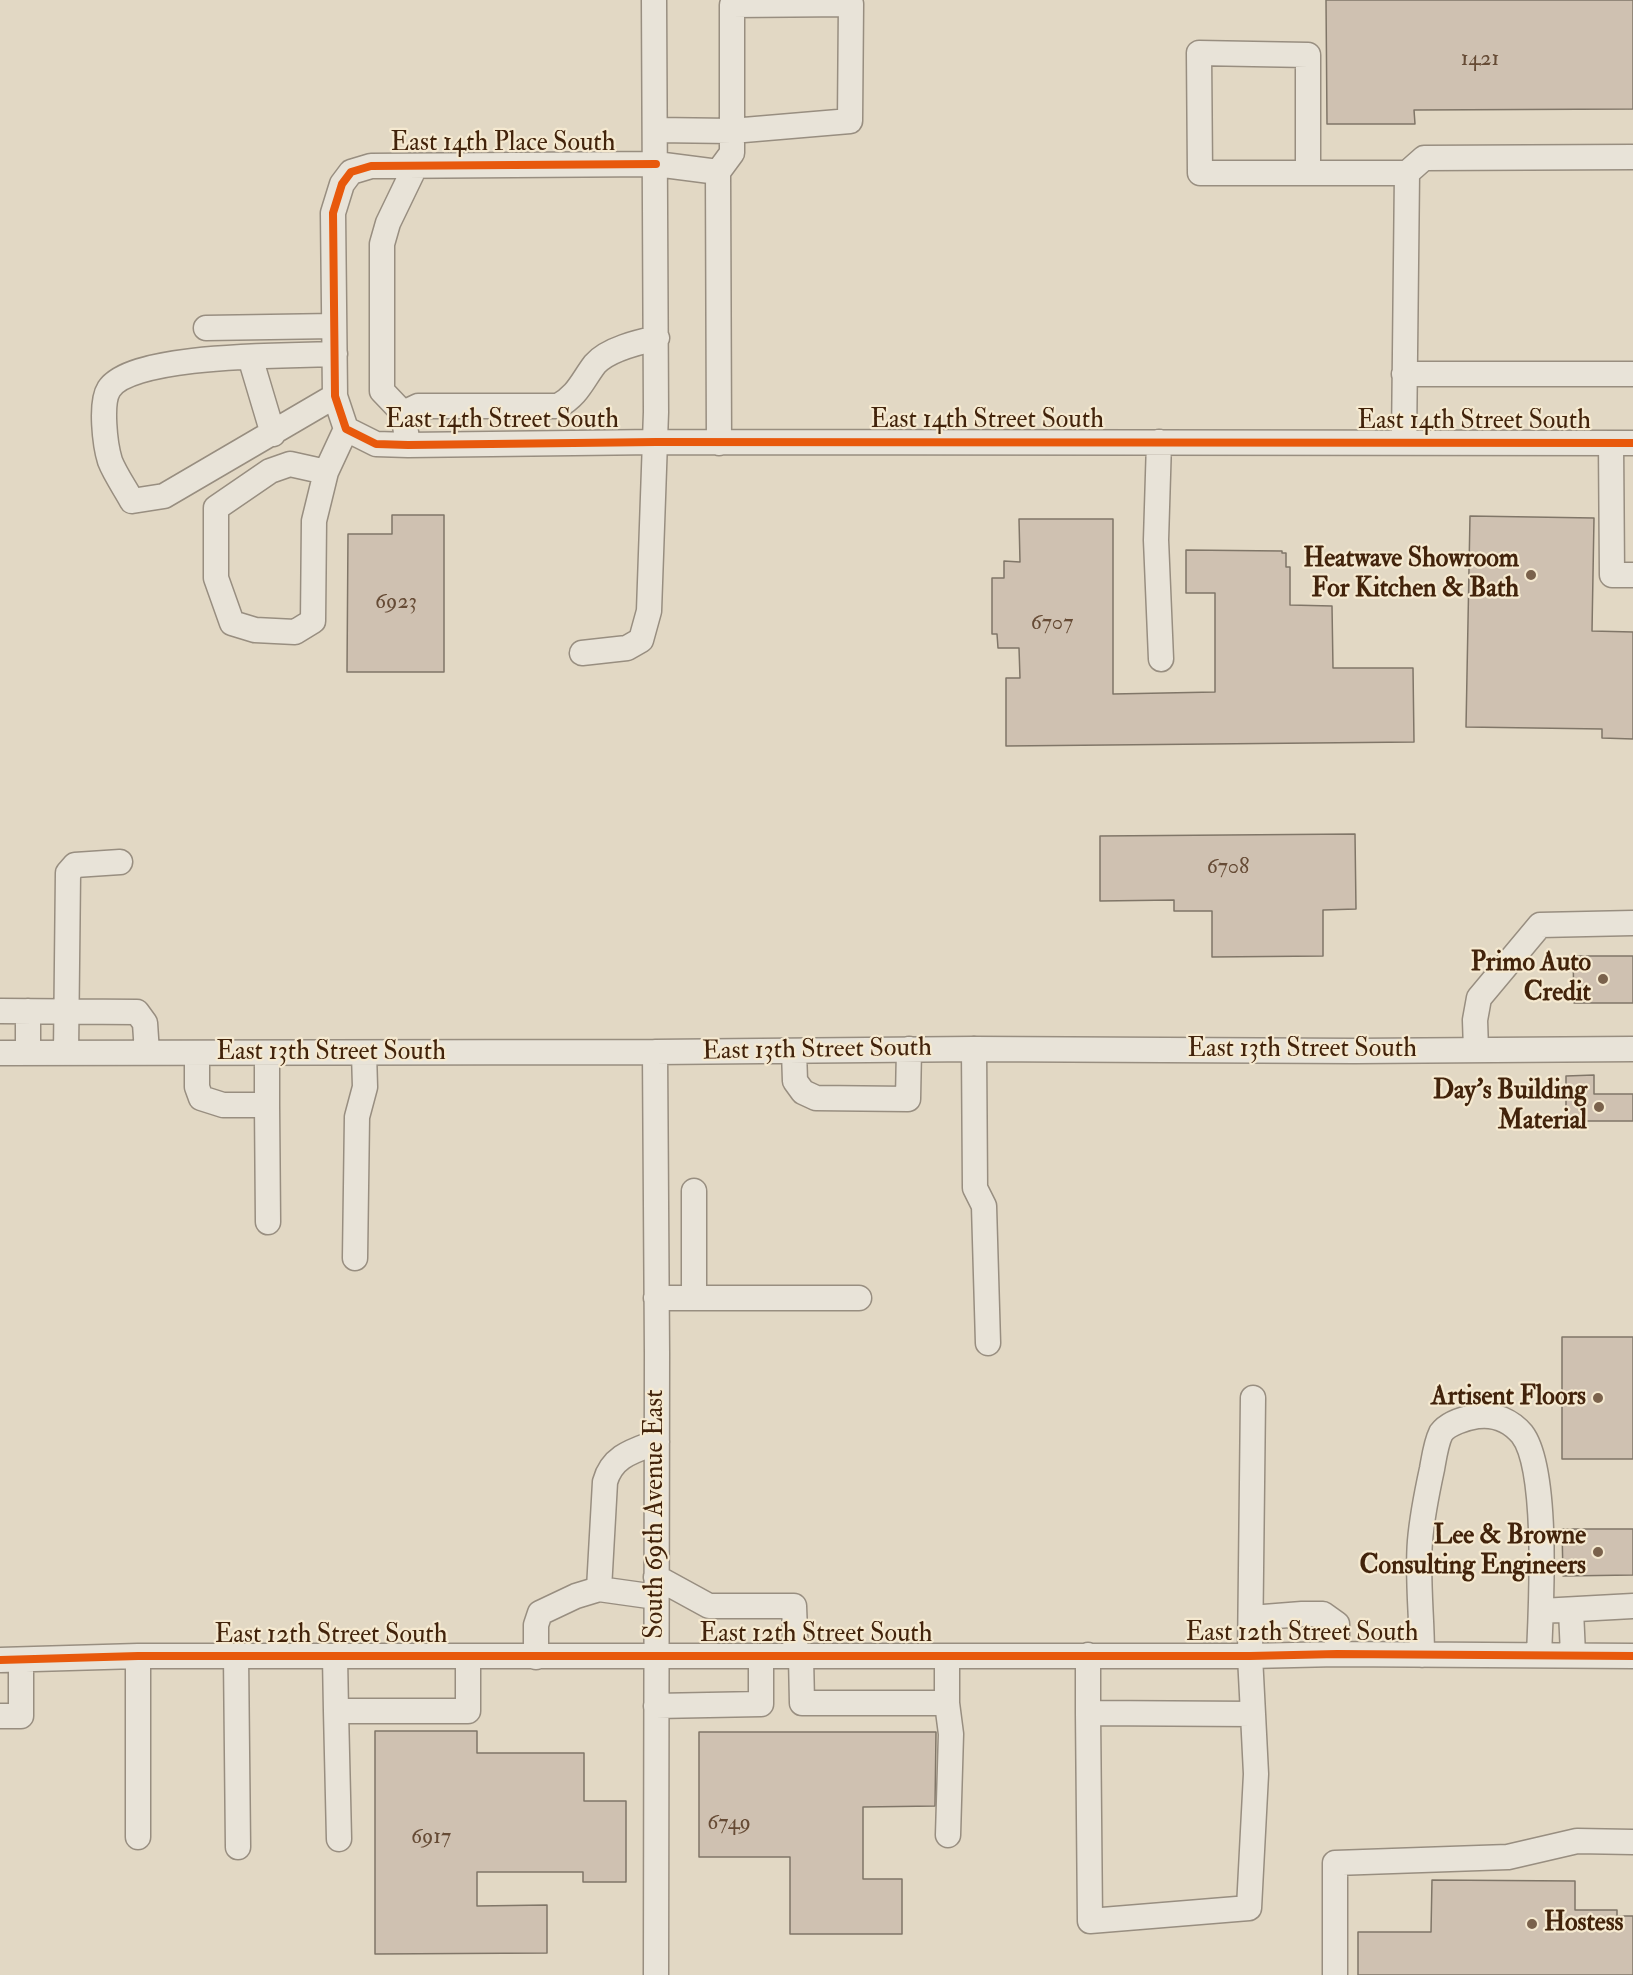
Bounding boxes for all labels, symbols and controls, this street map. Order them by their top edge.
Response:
house number: 1421 [1461,47,1499,73]
street label: East 14th Place South [391,128,615,160]
street label: East 14th Street South [385,405,619,437]
street label: East 14th Street South [870,405,1104,437]
street label: East 14th Street South [1357,406,1591,438]
place label: Heatwave Showroom For Kitchen & Bath [1303,544,1519,606]
marker: Heatwave Showroom For Kitchen & Bath [1524,568,1538,582]
house number: 6923 [375,590,417,616]
house number: 6707 [1031,611,1073,637]
house number: 6708 [1207,855,1249,881]
place label: Primo Auto Credit [1471,948,1591,1010]
marker: Primo Auto Credit [1596,972,1610,986]
street label: East 13th Street South [702,1033,932,1069]
street label: East 13th Street South [1187,1034,1417,1066]
street label: East 13th Street South [216,1037,446,1069]
place label: Day's Building Material [1433,1076,1587,1138]
marker: Day's Building Material [1592,1100,1606,1114]
place label: Artisent Floors [1431,1382,1586,1414]
street label: South 69th Avenue East [640,1389,672,1639]
marker: Artisent Floors [1591,1391,1605,1405]
place label: Lee & Browne Consulting Engineers [1360,1521,1586,1582]
marker: Lee & Browne Consulting Engineers [1591,1545,1605,1559]
street label: East 12th Street South [1186,1618,1418,1650]
street label: East 12th Street South [700,1619,932,1651]
street label: East 12th Street South [215,1620,447,1652]
house number: 6749 [707,1811,751,1837]
house number: 6917 [411,1825,451,1851]
place label: Hostess [1544,1908,1624,1940]
marker: Hostess [1525,1917,1539,1931]

